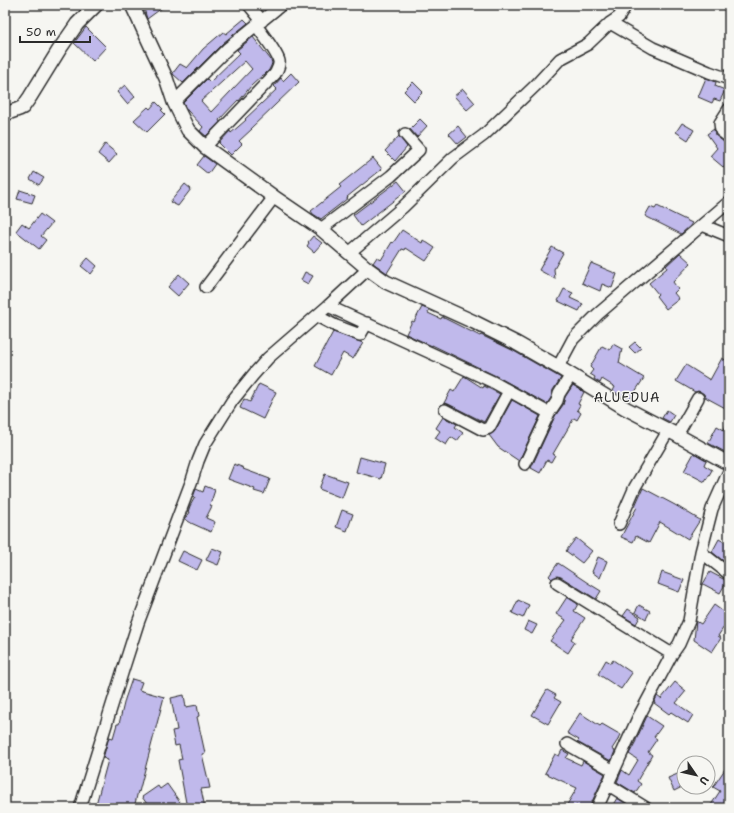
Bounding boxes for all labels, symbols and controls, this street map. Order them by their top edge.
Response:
scale bar [20,18,90,44]
text: 50 m [26,24,56,40]
district label: ALUEDUA [594,389,660,406]
north arrow [676,755,716,795]
text: U [696,773,712,788]

